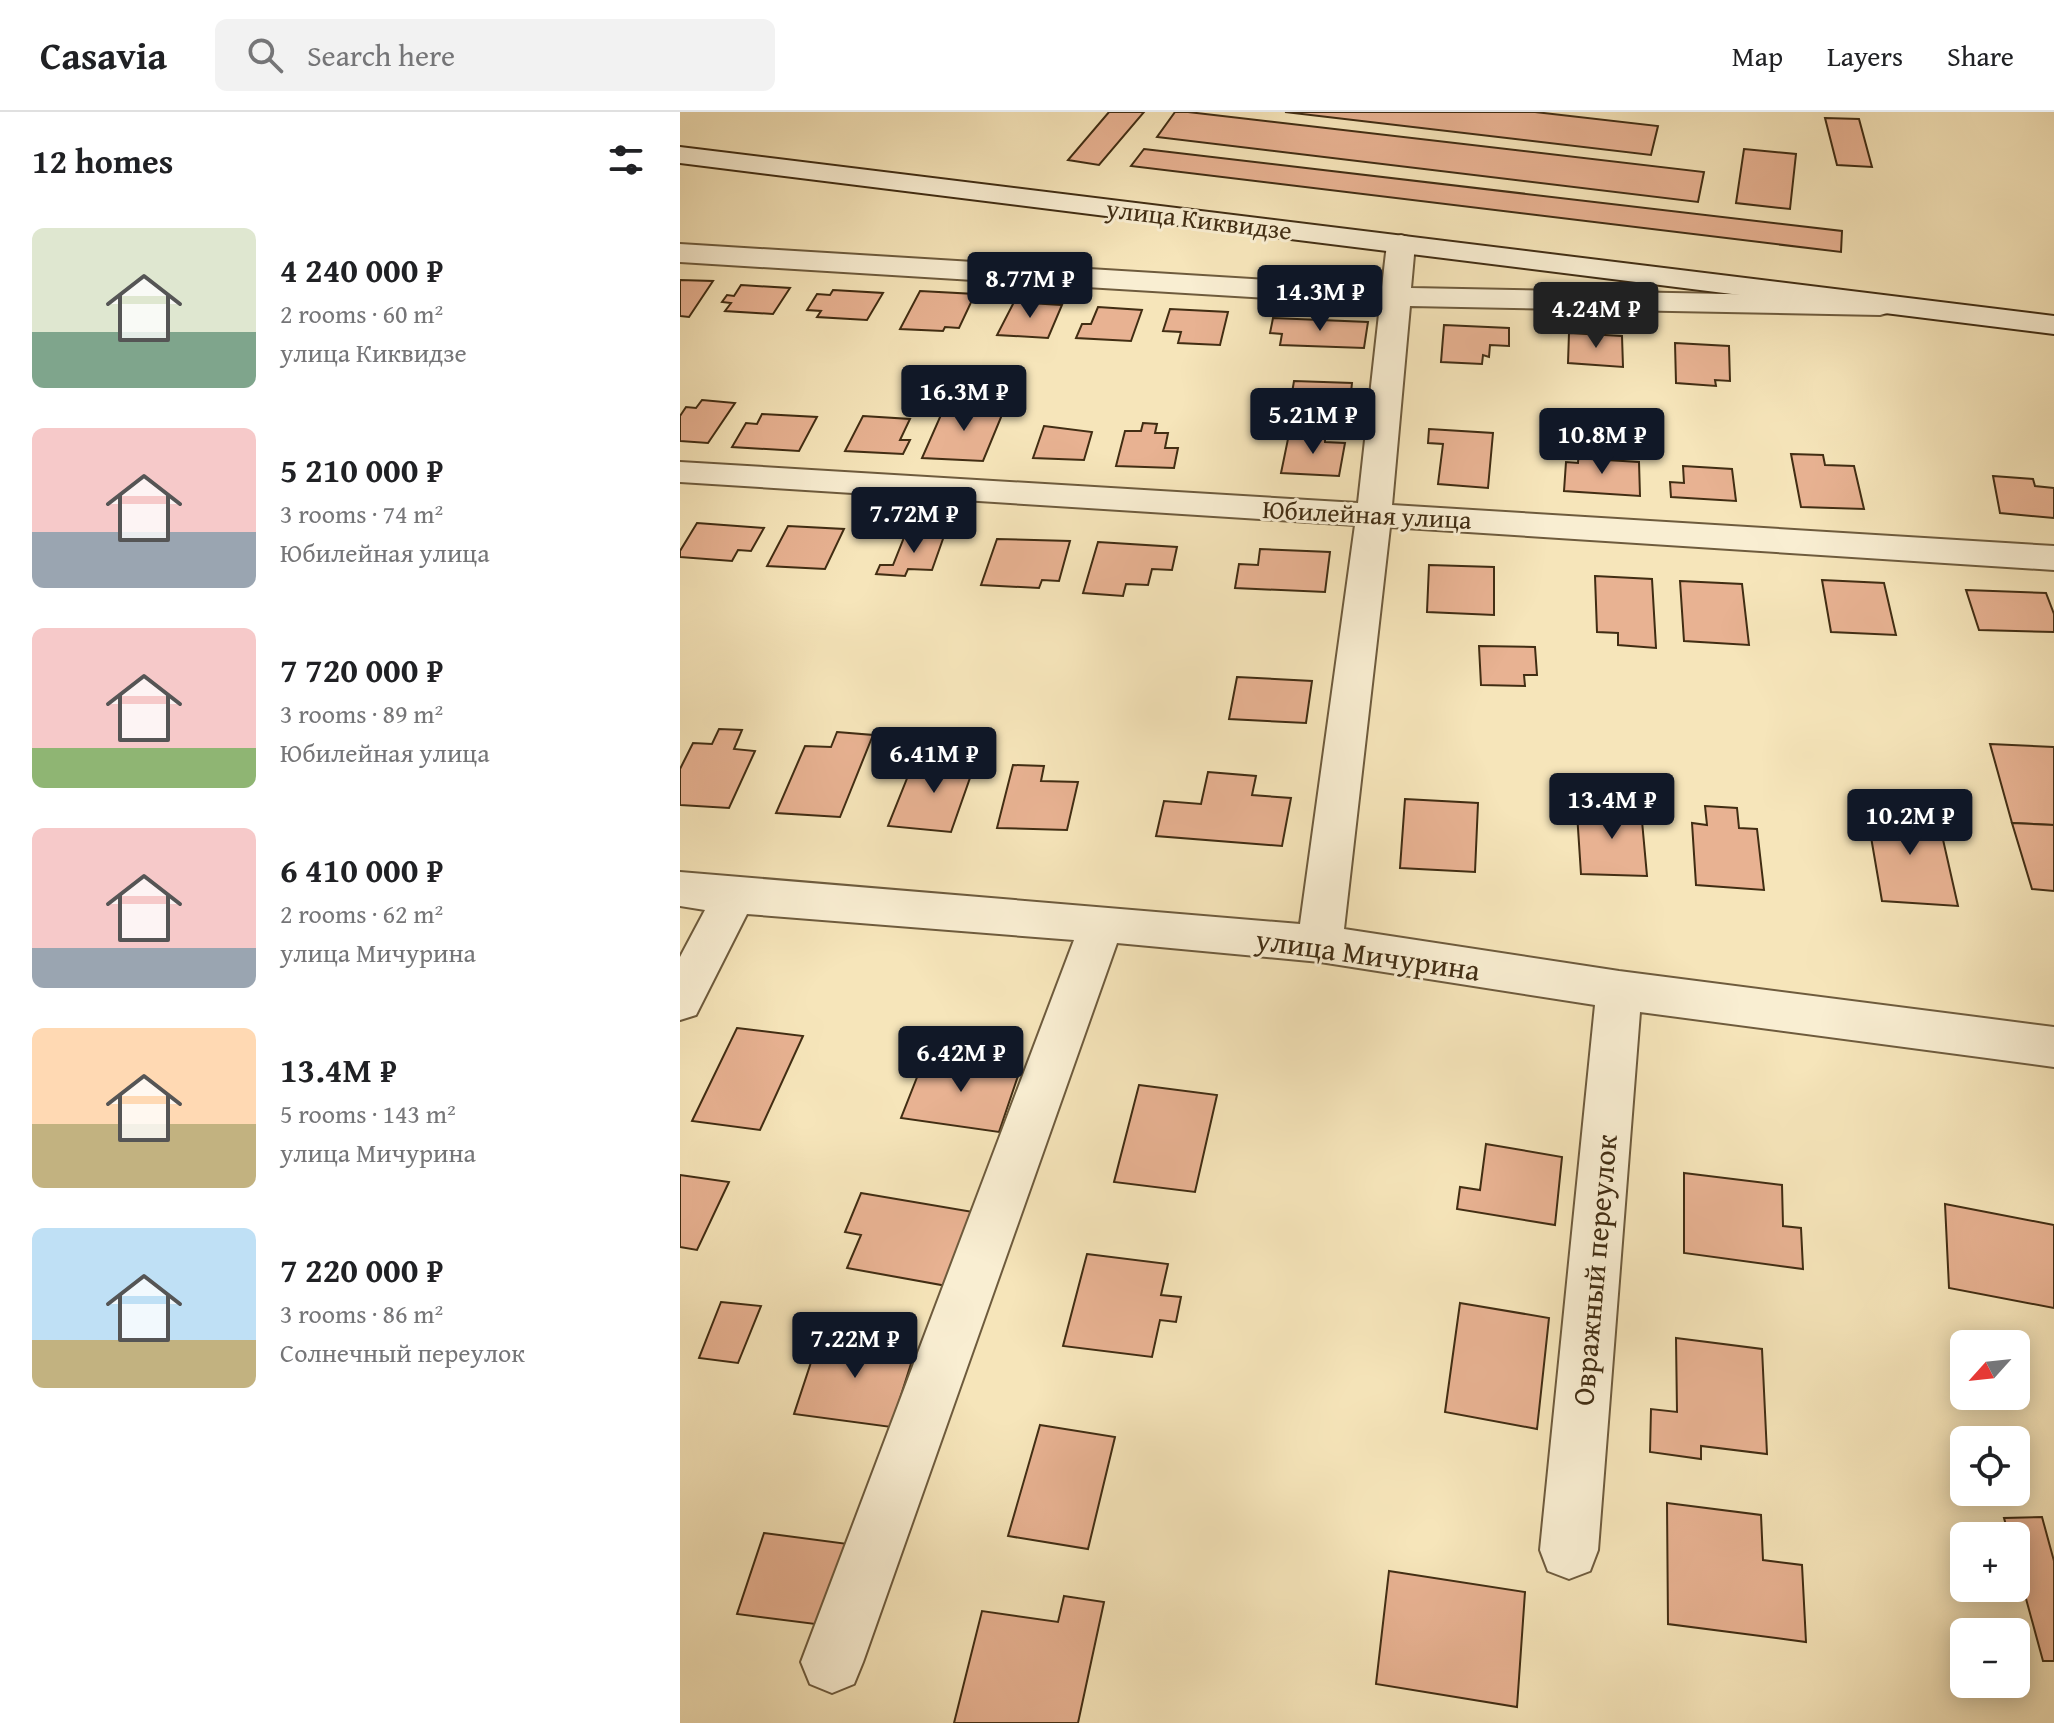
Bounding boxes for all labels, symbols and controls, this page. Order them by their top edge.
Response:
search box [215,19,775,91]
text: Casavia [40,27,167,83]
icon: search [243,33,287,77]
text: Search here [307,33,455,77]
text: Map [1732,35,1783,76]
text: Layers [1827,35,1903,76]
text: Share [1947,35,2014,76]
text: 12 homes [32,136,173,185]
icon: filters [604,138,648,182]
street label: улица Киквидзе [1103,188,1294,250]
text: 4 240 000 ₽ [280,245,443,294]
pin: 8.77M ₽ [956,252,1104,320]
text: 8.77M ₽ [985,258,1075,297]
icon: home [96,260,192,356]
pin: 14.3M ₽ [1246,265,1394,333]
text: 14.3M ₽ [1275,271,1365,310]
pin: 4.24M ₽ [1522,282,1670,350]
text: 4.24M ₽ [1551,288,1641,327]
text: 2 rooms · 60 m² [280,294,443,333]
text: улица Киквидзе [280,333,467,372]
pin: 16.3M ₽ [890,365,1038,433]
text: 16.3M ₽ [919,371,1009,410]
pin: 5.21M ₽ [1239,388,1387,456]
text: 5.21M ₽ [1268,394,1358,433]
pin: 10.8M ₽ [1528,408,1676,476]
text: 10.8M ₽ [1557,414,1647,453]
text: 5 210 000 ₽ [280,445,443,494]
icon: home [96,460,192,556]
pin: 7.72M ₽ [840,487,988,555]
street label: Юбилейная улица [1261,489,1473,539]
text: 7.72M ₽ [869,493,959,532]
text: 3 rooms · 74 m² [280,494,443,533]
text: Юбилейная улица [280,533,490,572]
text: 7 720 000 ₽ [280,645,443,694]
icon: home [96,660,192,756]
text: 3 rooms · 89 m² [280,694,443,733]
pin: 6.41M ₽ [860,727,1008,795]
text: Юбилейная улица [280,733,490,772]
text: 6.41M ₽ [889,733,979,772]
pin: 13.4M ₽ [1538,773,1686,841]
text: 13.4M ₽ [1567,779,1657,818]
pin: 10.2M ₽ [1836,789,1984,857]
text: 10.2M ₽ [1865,795,1955,834]
text: 6 410 000 ₽ [280,845,443,894]
icon: home [96,860,192,956]
text: 2 rooms · 62 m² [280,894,443,933]
street label: улица Мичурина [1252,916,1484,992]
text: улица Мичурина [280,933,476,972]
pin: 6.42M ₽ [887,1026,1035,1094]
text: 6.42M ₽ [916,1032,1006,1071]
text: 13.4M ₽ [280,1045,397,1094]
icon: home [96,1060,192,1156]
text: 5 rooms · 143 m² [280,1094,456,1133]
street label: Овражный переулок [1560,1132,1628,1408]
text: улица Мичурина [280,1133,476,1172]
text: 7 220 000 ₽ [280,1245,443,1294]
icon: home [96,1260,192,1356]
text: 3 rooms · 86 m² [280,1294,443,1333]
pin: 7.22M ₽ [781,1312,929,1380]
text: 7.22M ₽ [810,1318,900,1357]
north arrow [1950,1330,2030,1410]
map controls [1950,1330,2030,1698]
text: Солнечный переулок [280,1333,525,1372]
button: locate [1950,1426,2030,1506]
button: + [1950,1522,2030,1602]
button: − [1950,1618,2030,1698]

